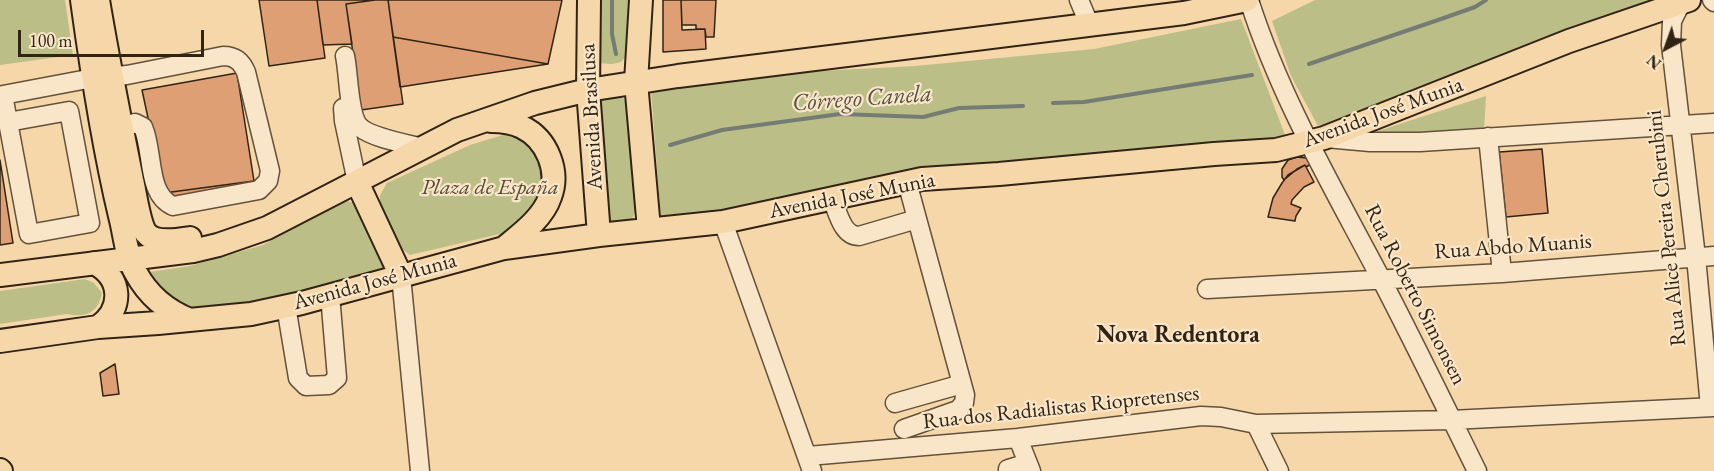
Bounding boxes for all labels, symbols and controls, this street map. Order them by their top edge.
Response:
scale bar [21,18,207,56]
north arrow [1636,18,1696,78]
text: 100 m [29,29,73,52]
street label: Avenida Brasilusa [575,43,609,191]
text: N [1642,50,1666,74]
street label: Avenida José Munia [1299,72,1467,154]
water label: Córrego Canela [791,80,933,118]
street label: Rua Alice Pereira Cherubini [1641,109,1693,347]
street label: Avenida José Munia [767,167,937,225]
park label: Plaza de España [421,175,559,201]
street label: Rua Roberto Simonsen [1358,200,1472,390]
street label: Rua Abdo Muanis [1433,228,1593,266]
street label: Avenida José Munia [290,247,460,317]
district label: Nova Redentora [1096,321,1260,349]
street label: Rua dos Radialistas Riopretenses [921,380,1201,436]

